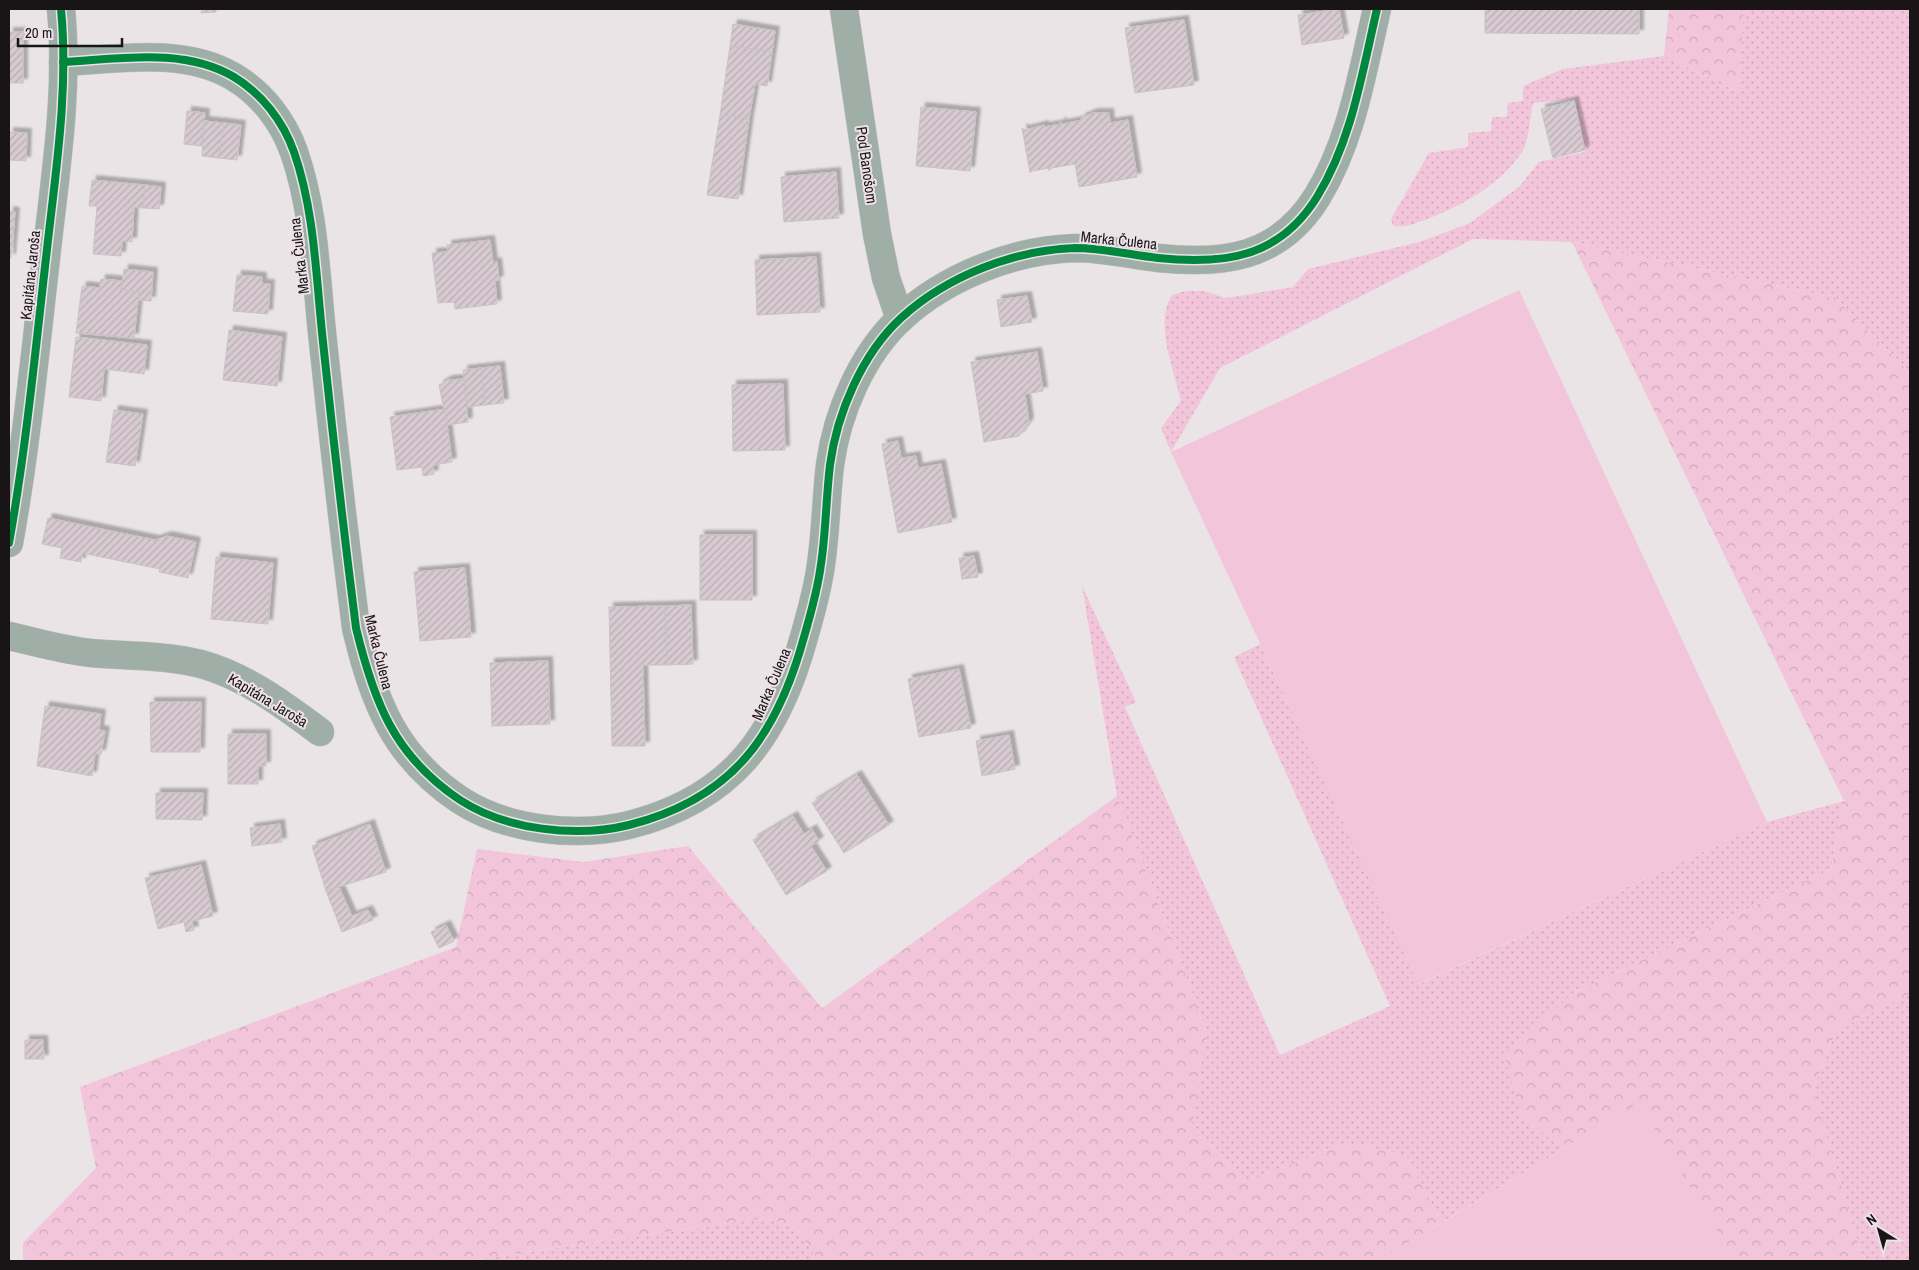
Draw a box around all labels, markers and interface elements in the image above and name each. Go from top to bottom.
scale bar [18,15,121,47]
text: 20 m [25,22,52,43]
street label: Pod Banošom [851,125,883,205]
street label: Marka Čulena [284,217,314,295]
street label: Marka Čulena [1080,226,1158,254]
street label: Kapitána Jaroša [15,229,45,321]
street label: Marka Čulena [360,612,398,692]
street label: Marka Čulena [746,645,796,723]
street label: Kapitána Jaroša [224,668,312,732]
north arrow [1854,1205,1904,1255]
text: N [1862,1210,1880,1229]

